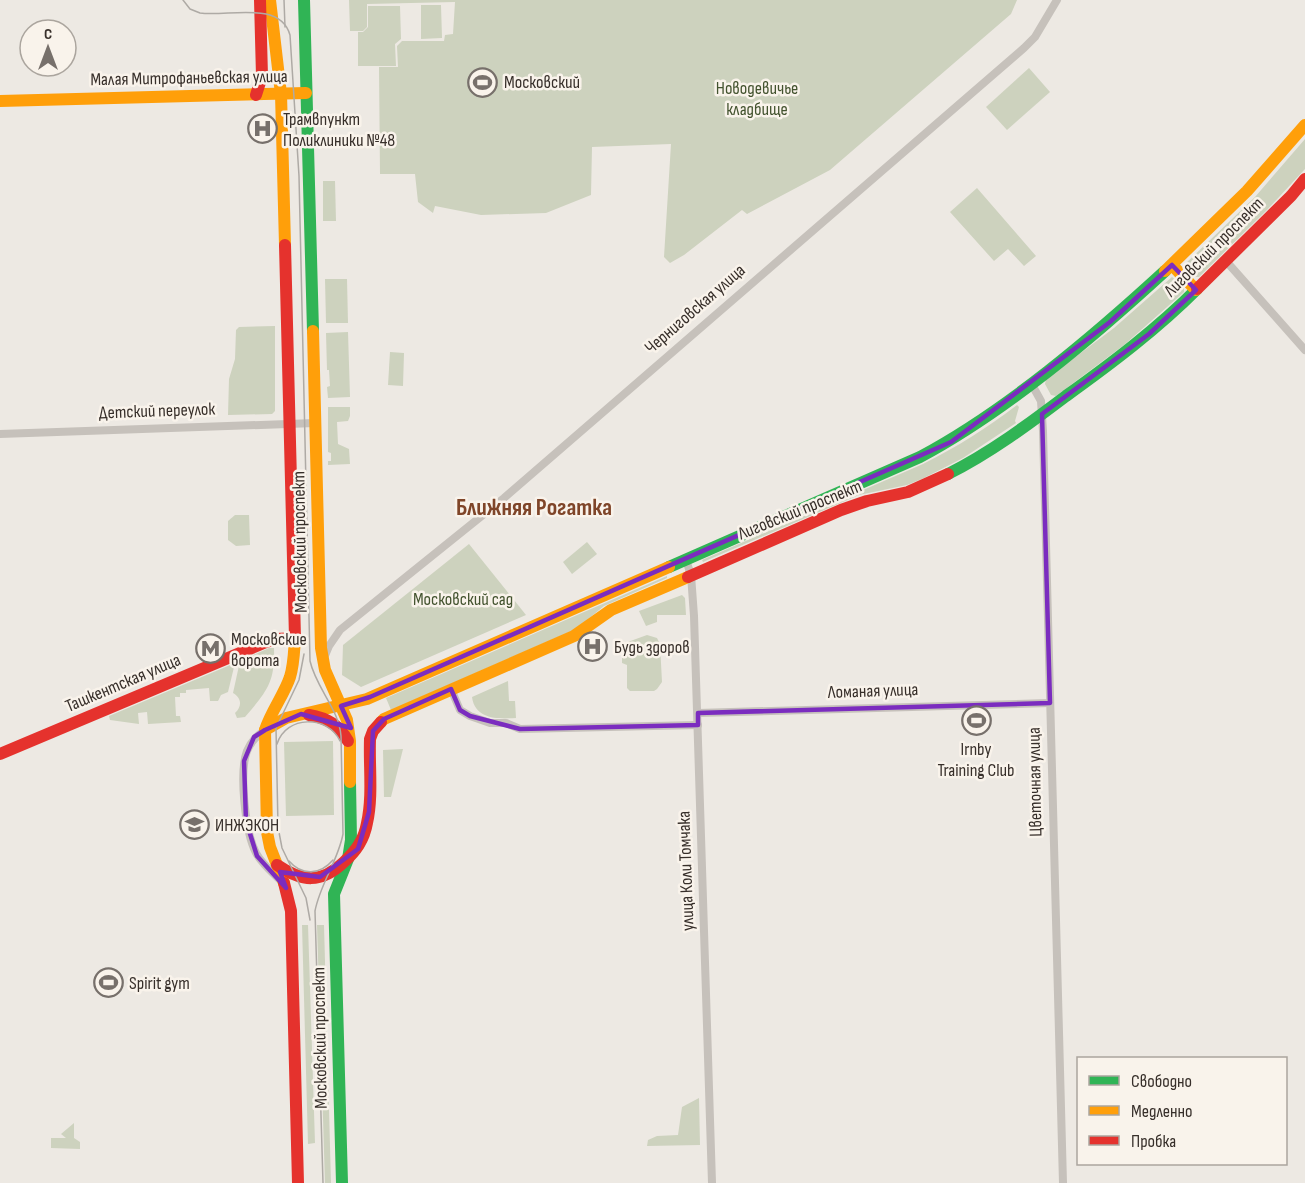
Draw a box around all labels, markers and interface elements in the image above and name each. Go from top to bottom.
north arrow [18,18,78,78]
text: С [44,25,52,44]
street label: Малая Митрофаньевская улица [90,66,288,90]
sports icon: Московский [467,66,499,98]
place label: Московский [504,72,580,93]
park label: Новодевичье кладбище [716,78,798,120]
place label: Трамвпункт Поликлиники №48 [283,109,395,151]
hospital icon: Трамвпункт Поликлиники №48 [246,113,278,145]
street label: Лиговский проспект [1159,193,1268,302]
street label: Черниговская улица [641,260,749,358]
street label: Детский переулок [98,398,216,424]
street label: Московский проспект [288,471,312,613]
street label: Лиговский проспект [734,476,865,545]
district label: Ближняя Рогатка [456,493,612,522]
park label: Московский сад [413,589,513,610]
place label: Московские ворота [231,629,307,671]
hospital icon: Будь здоров [577,631,609,663]
metro station icon: Московские ворота [194,633,226,665]
place label: Будь здоров [614,637,690,658]
street label: Ташкентская улица [62,649,184,717]
street label: Ломаная улица [826,679,919,703]
sports icon: Irnby Training Club [960,704,992,736]
street label: Цветочная улица [1024,727,1046,837]
place label: Irnby Training Club [937,739,1015,781]
school or university icon: ИНЖЭКОН [178,809,210,841]
street label: улица Коли Томчака [673,811,699,931]
place label: ИНЖЭКОН [215,815,279,836]
sports icon: Spirit gym [92,967,124,999]
street label: Московский проспект [308,967,332,1109]
place label: Spirit gym [129,973,190,994]
legend [1077,1057,1287,1165]
text: Свободно [1131,1071,1192,1092]
text: Медленно [1131,1101,1193,1122]
text: Пробка [1131,1131,1176,1152]

